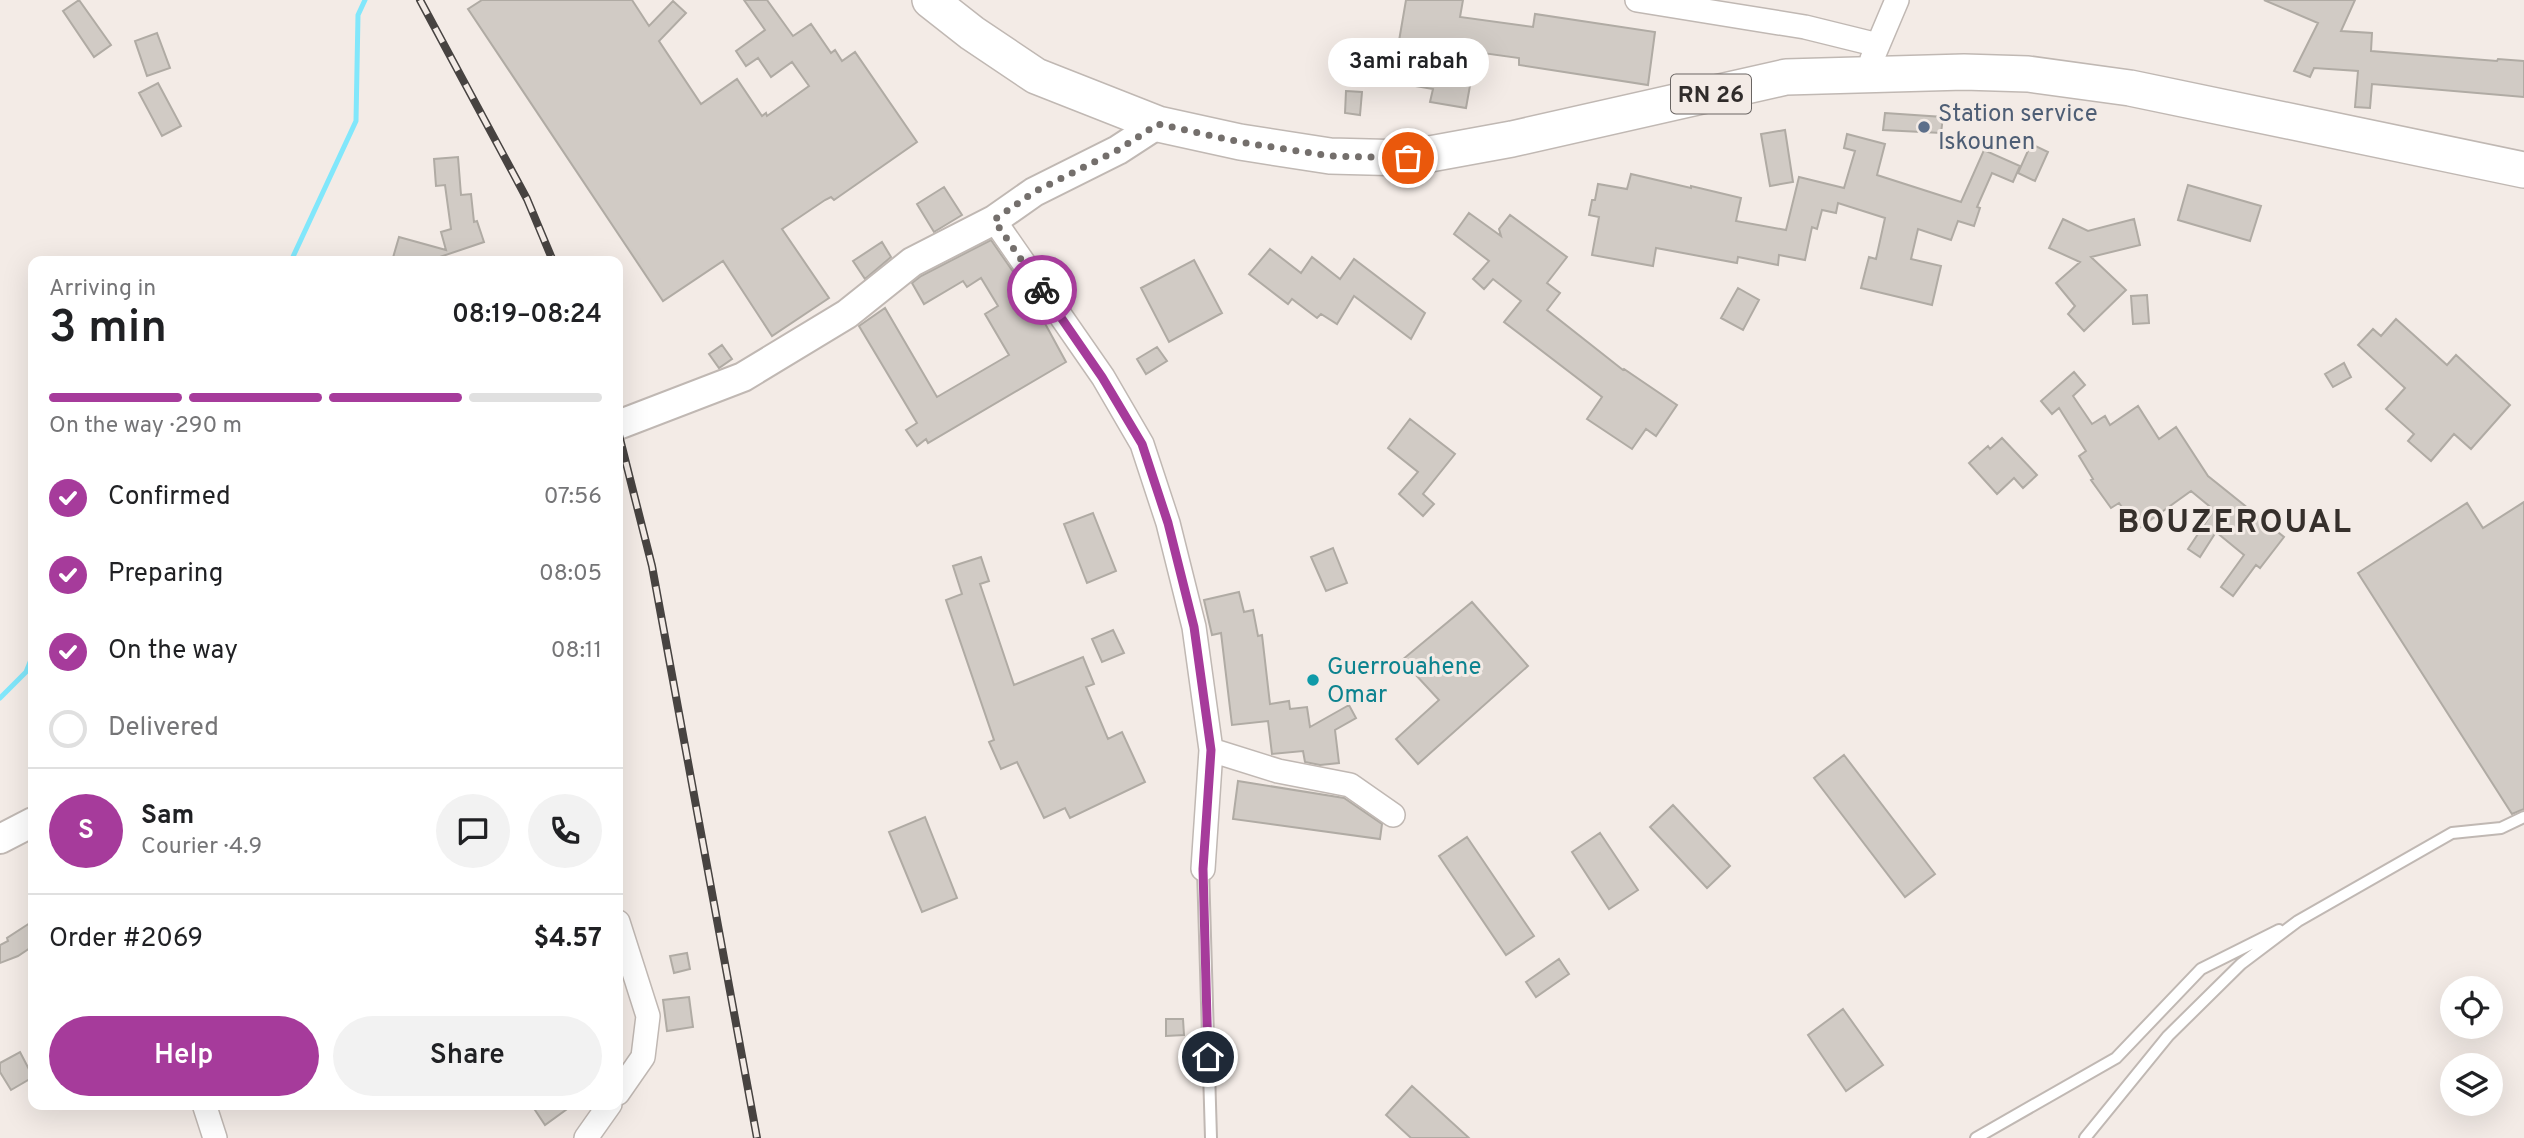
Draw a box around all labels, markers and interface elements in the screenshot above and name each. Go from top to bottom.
callout: 3ami rabah [1328,39,1488,88]
text: 3ami rabah [1349,48,1468,77]
road number: RN 26 [1671,74,1751,114]
place label: Station service Iskounen [1938,100,2098,158]
marker: Station service Iskounen [1916,119,1932,135]
pin [1378,128,1438,188]
icon: bag [1389,139,1427,177]
courier [1007,255,1077,325]
icon: bike [1023,271,1061,309]
text: Arriving in [49,275,156,304]
text: 08:19–08:24 [452,299,602,332]
text: 3 min [49,300,167,359]
text: On the way · 290 m [49,412,242,441]
icon: check [49,479,87,517]
text: Confirmed [108,481,231,514]
text: 07:56 [544,483,602,512]
district label: BOUZEROUAL [2117,504,2353,544]
icon: check [49,556,87,594]
text: Preparing [108,558,223,591]
text: 08:05 [539,560,602,589]
icon: check [49,633,87,671]
text: On the way [108,635,238,668]
text: 08:11 [551,637,602,666]
place label: Guerrouahene Omar [1327,653,1482,711]
marker: Guerrouahene Omar [1305,672,1321,688]
text: Delivered [108,712,219,745]
button: chat [436,794,510,868]
button: phone [528,794,602,868]
text: Sam [141,800,194,833]
text: S [78,815,94,848]
text: Courier · 4.9 [141,833,262,862]
text: Order #2069 [49,923,203,956]
text: $4.57 [533,923,602,956]
map controls [2440,976,2503,1116]
button: locate [2440,976,2503,1039]
button: Help [49,1016,319,1096]
button: Share [333,1016,602,1096]
pin [1178,1027,1238,1087]
icon: home [1189,1038,1227,1076]
button: layers [2440,1053,2503,1116]

